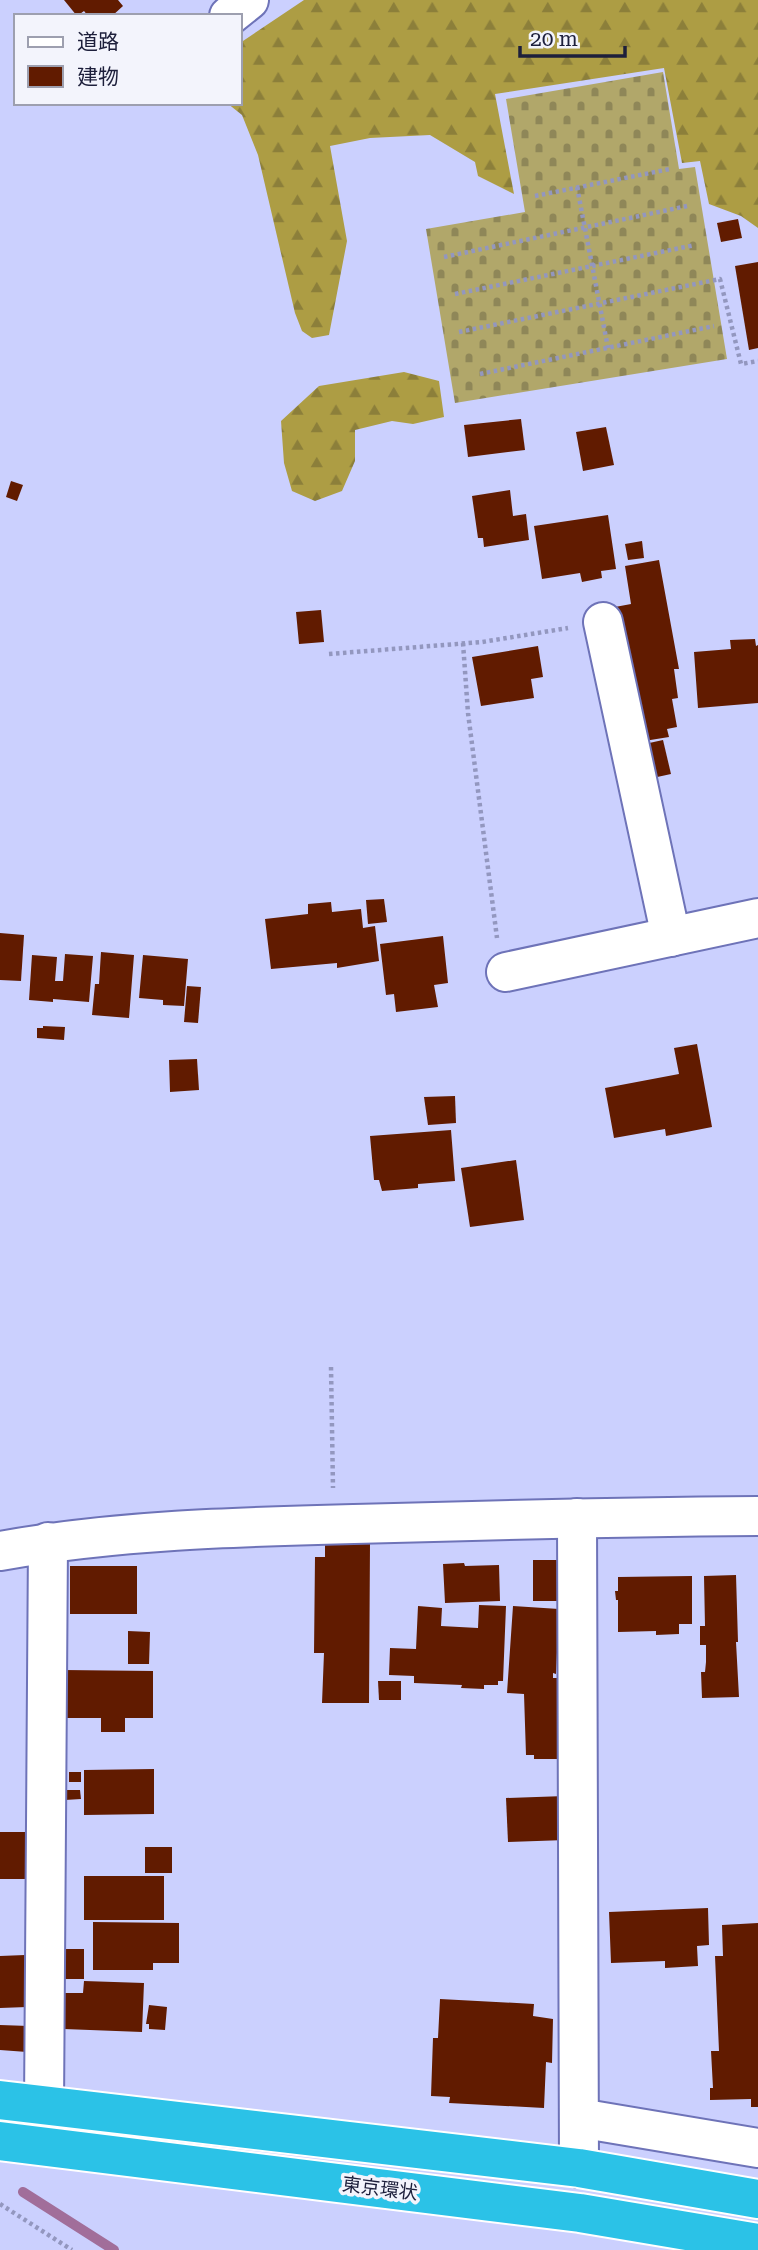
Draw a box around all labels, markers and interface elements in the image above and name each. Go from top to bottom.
legend [14,14,242,105]
scale bar [520,14,625,58]
text: 20 m [530,27,578,51]
text: 道路 [77,30,119,54]
text: 建物 [77,65,119,89]
street label: 東京環状 [341,2172,419,2205]

